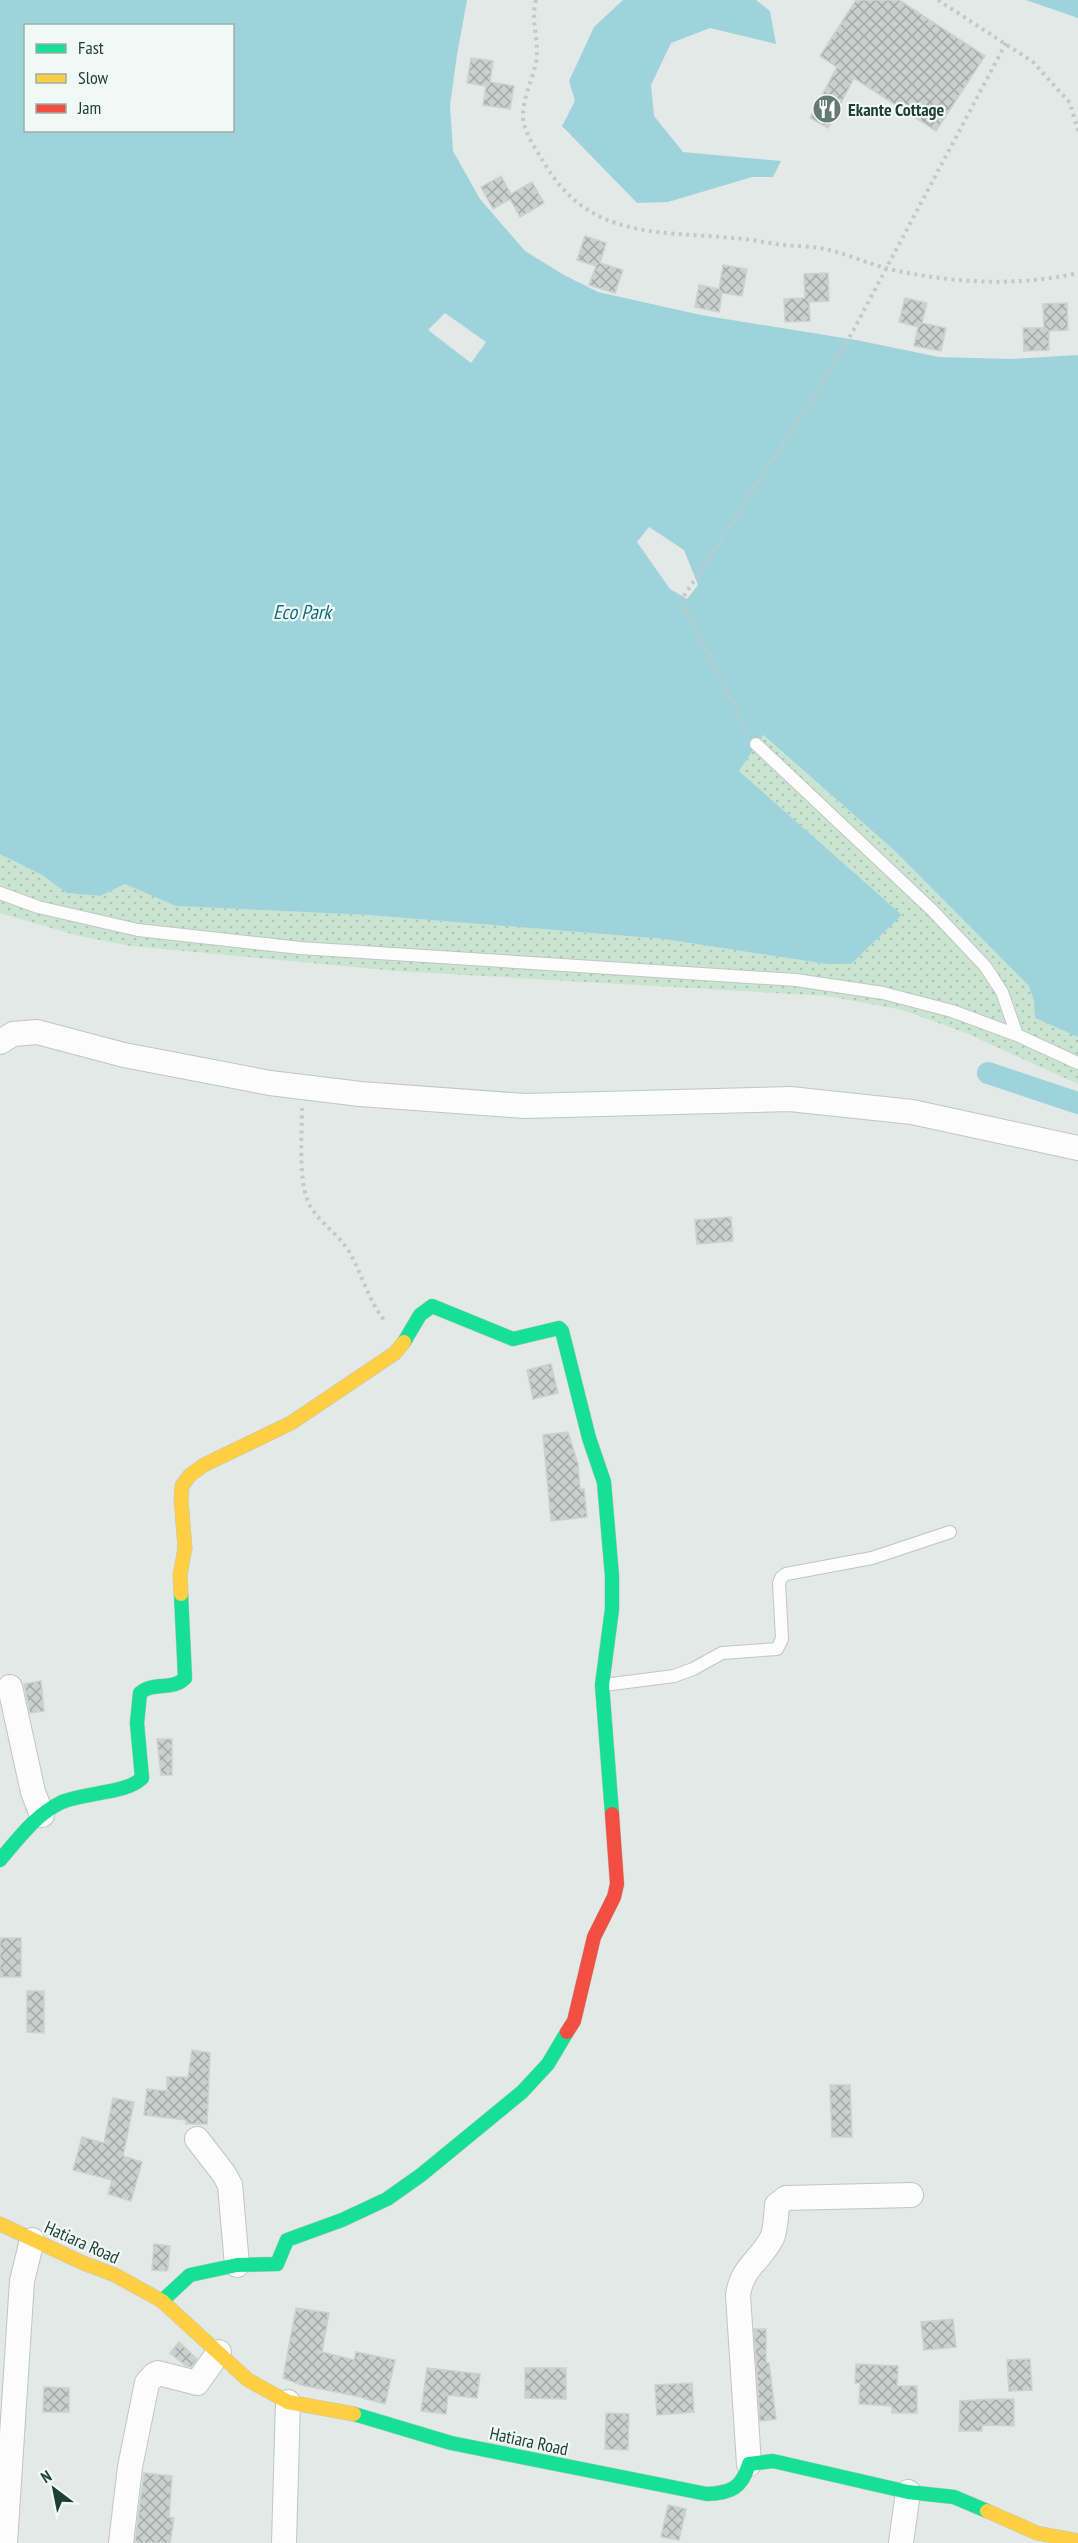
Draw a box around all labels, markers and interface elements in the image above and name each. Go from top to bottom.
legend [24,24,234,132]
text: Fast [78,36,104,59]
text: Slow [78,66,109,89]
restaurant icon: Ekante Cottage [811,93,843,125]
text: Jam [77,96,101,119]
place label: Ekante Cottage [848,98,945,121]
water label: Eco Park [273,599,333,625]
street label: Hatiara Road [41,2215,123,2269]
street label: Hatiara Road [488,2421,570,2461]
north arrow [24,2459,84,2519]
text: N [37,2466,55,2487]

